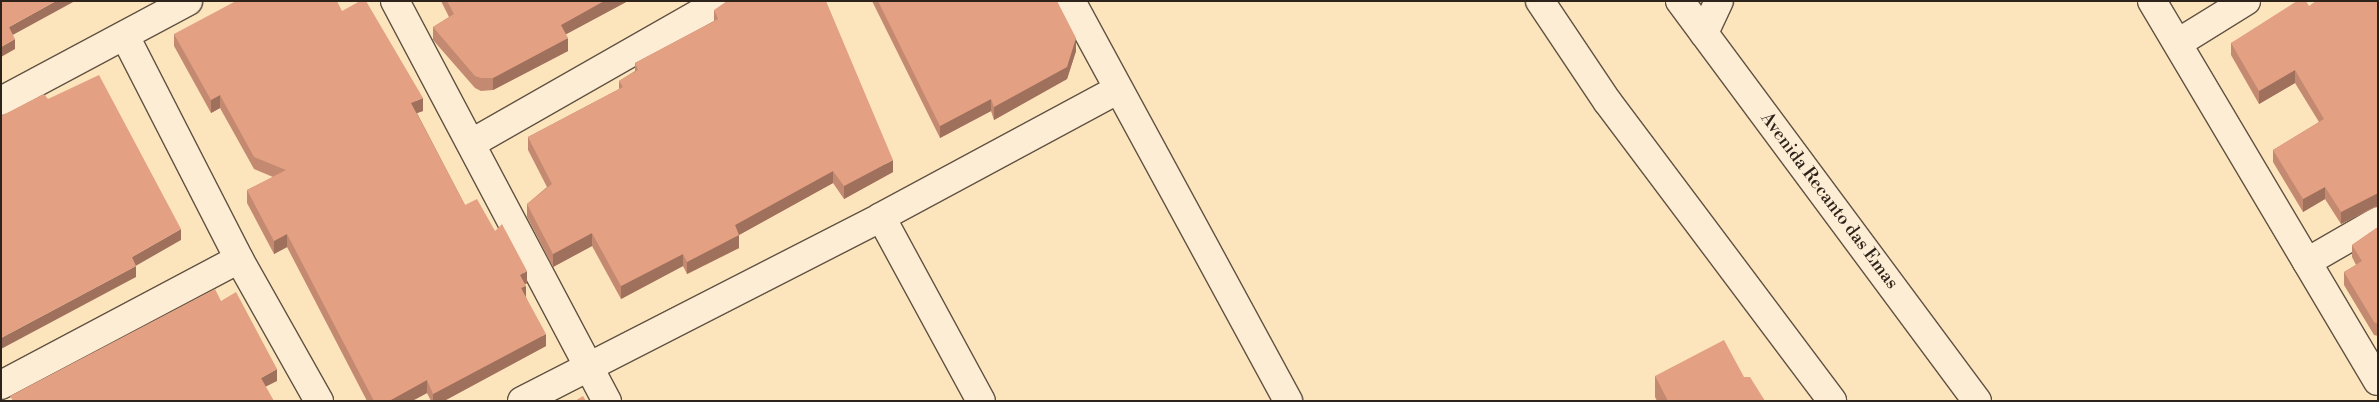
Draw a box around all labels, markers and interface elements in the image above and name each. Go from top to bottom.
street label: Avenida Recanto das Emas [1756,108,1902,294]

